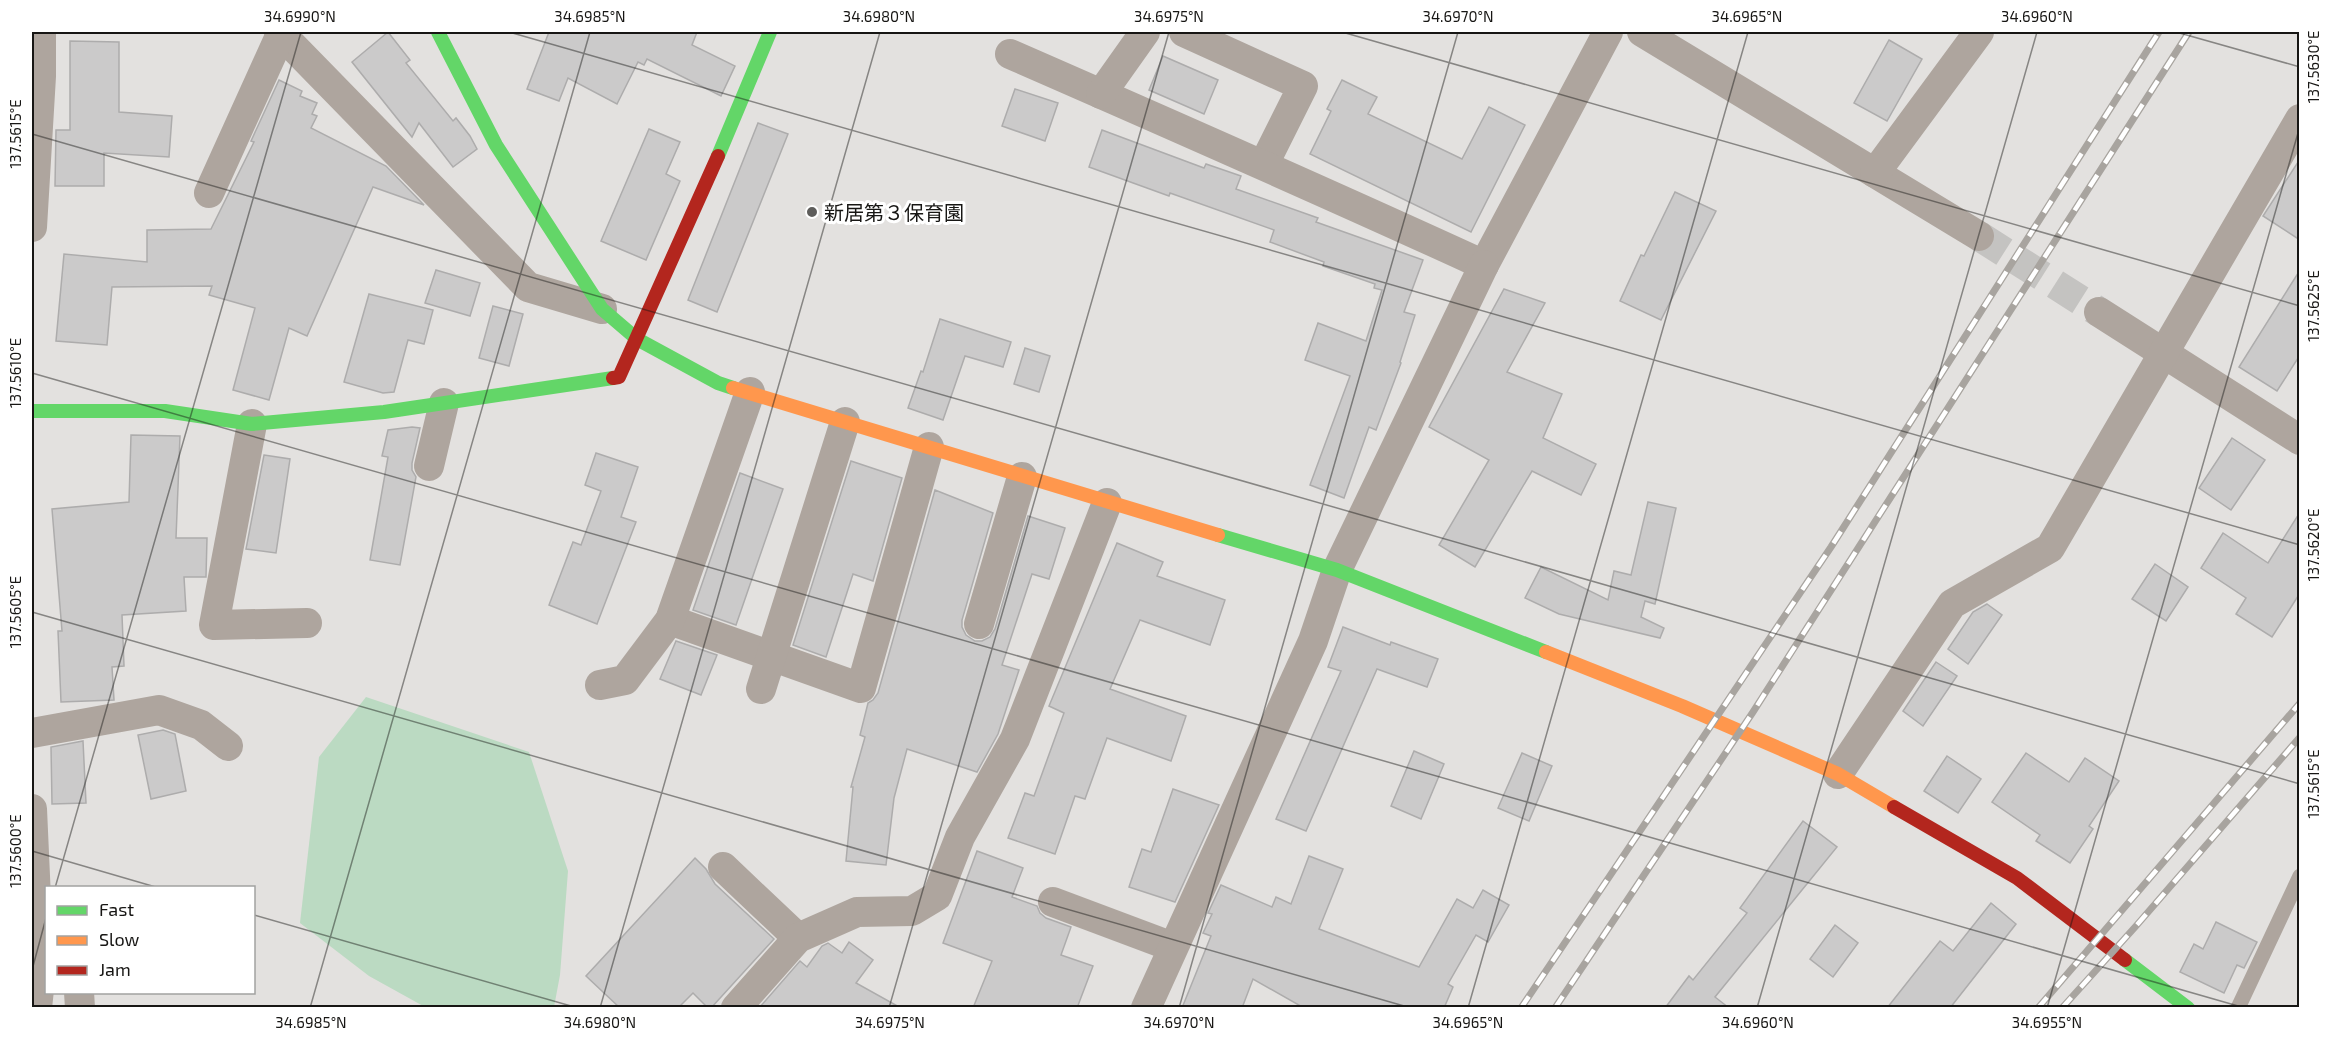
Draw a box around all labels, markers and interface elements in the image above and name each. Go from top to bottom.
text: 34.6990°N [264,7,336,25]
text: 34.6985°N [554,7,626,25]
text: 34.6980°N [843,7,915,25]
text: 34.6975°N [1134,7,1204,25]
text: 34.6970°N [1423,7,1493,25]
text: 34.6965°N [1712,7,1782,25]
text: 34.6960°N [2001,7,2073,25]
text: 137.5630°E [2304,31,2322,103]
text: 137.5615°E [6,99,24,169]
place label: 新居第３保育園 [824,200,964,224]
marker: 新居第３保育園 [805,205,819,219]
text: 137.5625°E [2304,270,2322,342]
text: 137.5610°E [6,338,24,408]
text: 137.5620°E [2304,509,2322,581]
text: 137.5605°E [6,576,24,648]
text: 137.5615°E [2304,749,2322,819]
text: 137.5600°E [6,814,24,888]
legend [45,886,255,994]
text: Fast [99,898,134,920]
text: Slow [99,928,140,950]
text: Jam [99,958,131,980]
text: 34.6985°N [275,1013,347,1031]
text: 34.6980°N [564,1013,636,1031]
text: 34.6975°N [855,1013,925,1031]
text: 34.6970°N [1144,1013,1214,1031]
text: 34.6965°N [1433,1013,1503,1031]
text: 34.6960°N [1722,1013,1794,1031]
text: 34.6955°N [2012,1013,2082,1031]

